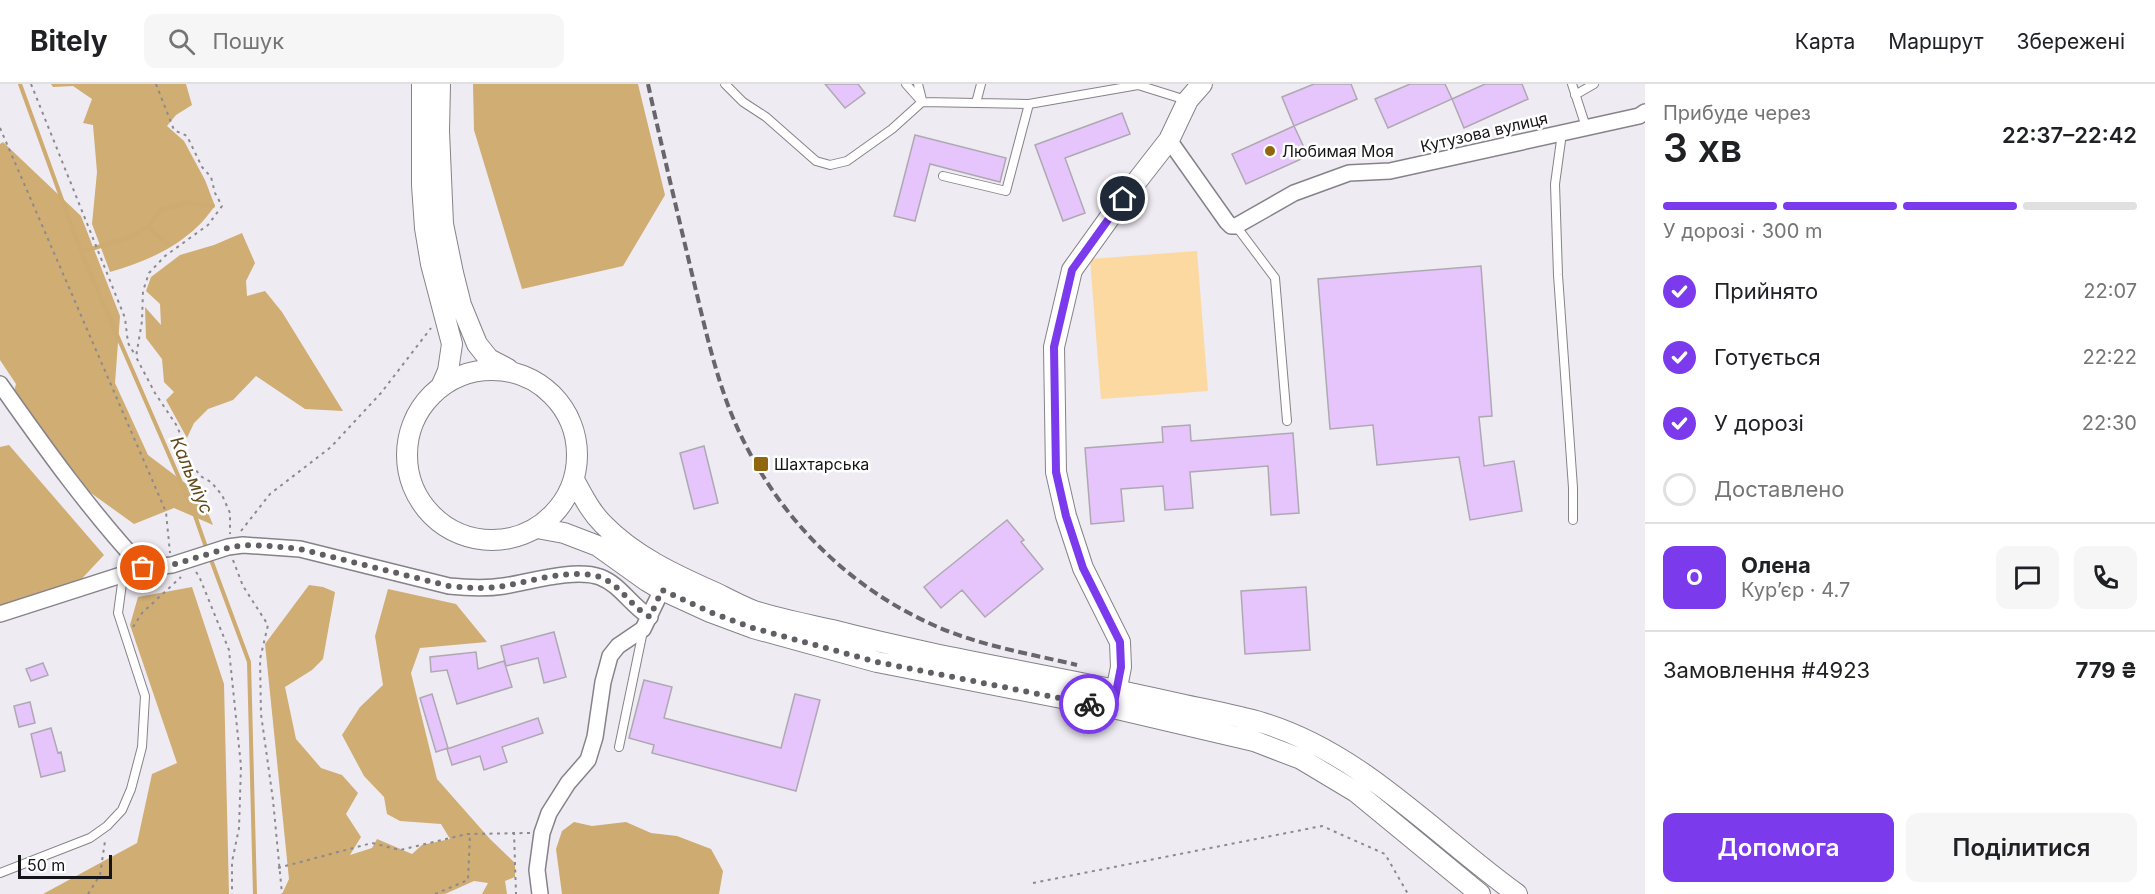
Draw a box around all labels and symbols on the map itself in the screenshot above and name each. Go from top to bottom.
street label: Кутузова вулиця [1418,108,1550,156]
place label: Любимая Моя [1282,141,1394,161]
marker: Любимая Моя [1263,144,1277,158]
pin [1097,173,1148,224]
water label: Кальміус [166,433,218,517]
place label: Шахтарська [774,454,869,474]
marker: Шахтарська [752,455,770,473]
pin [117,542,168,593]
courier [1059,674,1119,734]
scale bar [18,852,112,880]

